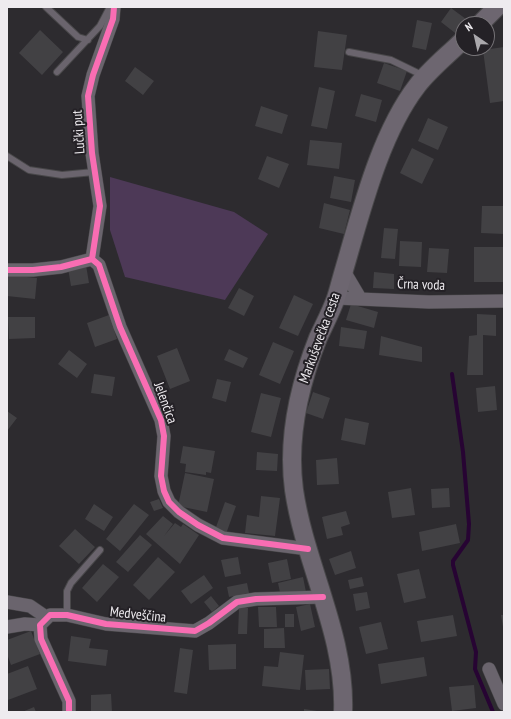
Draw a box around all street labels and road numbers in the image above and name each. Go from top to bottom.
street label: Lučki put [69,109,89,155]
street label: Črna voda [397,276,445,294]
street label: Markuševečka cesta [296,291,344,385]
street label: Jelenčica [150,380,180,426]
street label: Medveščina [109,604,167,626]

